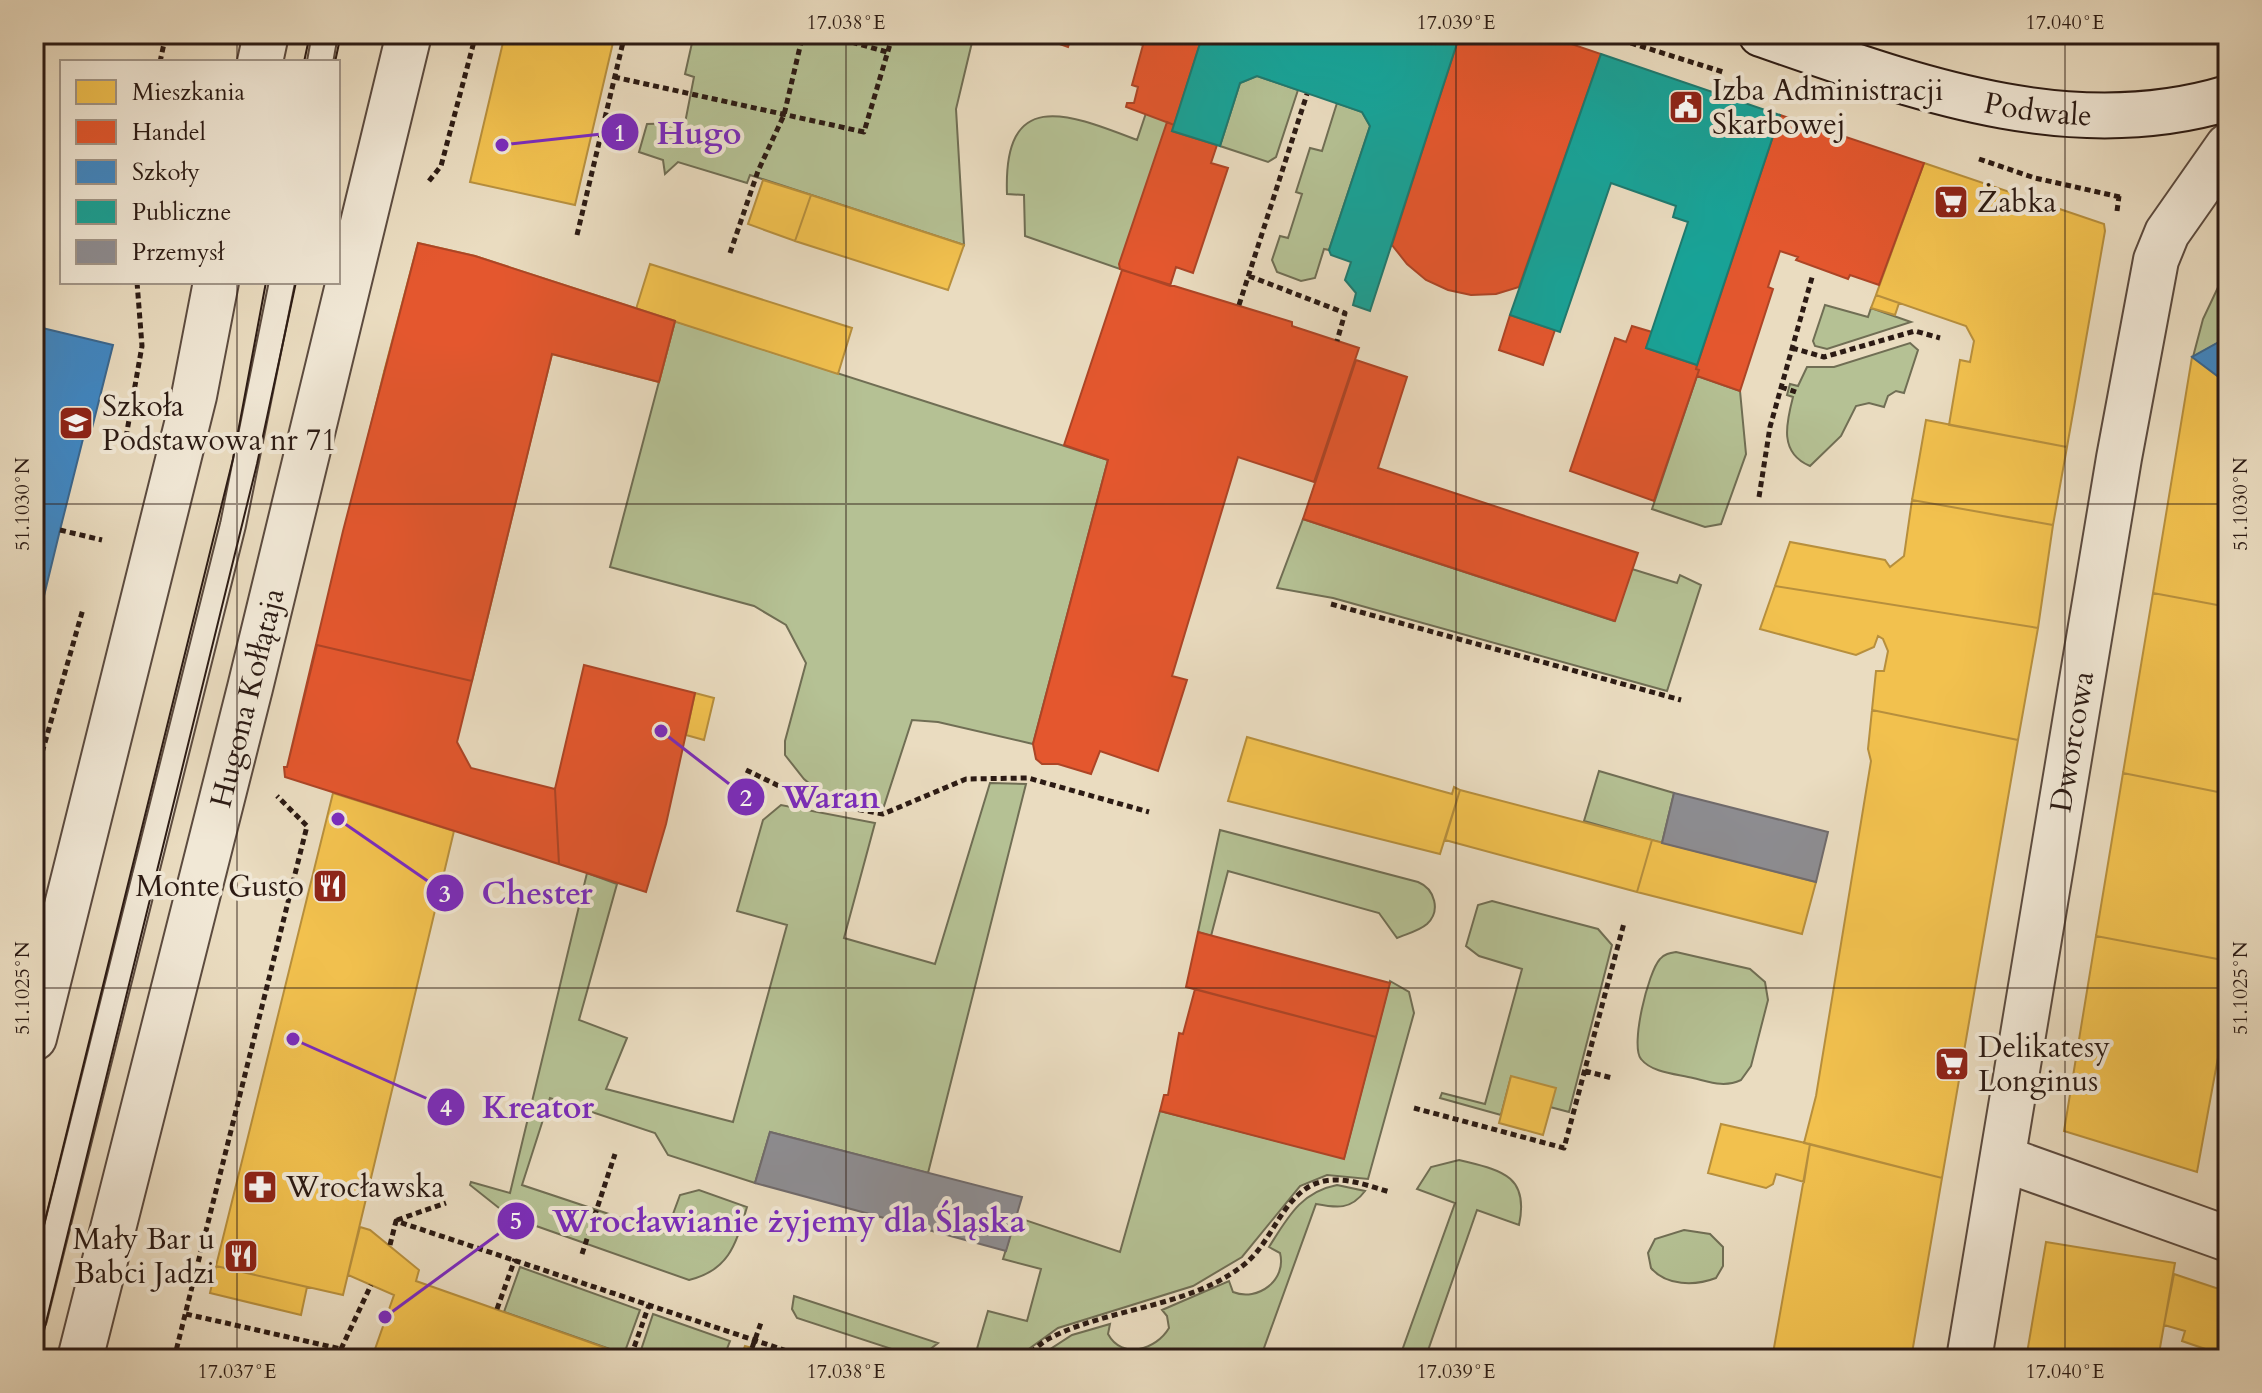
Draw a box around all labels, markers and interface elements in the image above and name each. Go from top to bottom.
text: 17.038°E [807,9,885,36]
text: 17.039°E [1417,9,1495,36]
text: 17.040°E [2026,9,2104,36]
legend [60,60,340,284]
place label: Izba Administracji Skarbowej [1712,70,1943,145]
text: Mieszkania [132,76,246,109]
street label: Podwale [1981,83,2093,136]
public building icon: Izba Administracji Skarbowej [1667,88,1705,126]
callout: Hugo [600,104,757,160]
text: Hugo [657,112,741,156]
text: Handel [132,116,206,149]
text: 1 [614,117,626,150]
text: Szkoły [132,156,200,189]
place label: Żabka [1977,182,2057,223]
supermarket icon: Żabka [1932,183,1970,221]
text: Publiczne [132,196,231,229]
text: Przemysł [132,236,226,269]
place label: Szkoła Podstawowa nr 71 [102,386,337,461]
school or university icon: Szkoła Podstawowa nr 71 [57,404,95,442]
text: 51.1030°N [9,457,36,551]
text: 51.1030°N [2227,457,2254,551]
street label: Hugona Kołłątaja [201,584,295,812]
street label: Dworcowa [2040,668,2104,815]
callout: Waran [726,769,896,825]
text: Waran [781,776,880,820]
text: 2 [740,782,752,815]
callout: Chester [425,865,608,921]
place label: Monte Gusto [135,866,304,907]
restaurant icon: Monte Gusto [311,867,349,905]
text: Chester [481,872,593,916]
text: 3 [439,878,451,911]
text: 51.1025°N [9,941,36,1035]
text: 51.1025°N [2227,941,2254,1035]
place label: Delikatesy Longinus [1978,1027,2110,1102]
supermarket icon: Delikatesy Longinus [1933,1045,1971,1083]
callout: Kreator [426,1079,610,1135]
text: Kreator [482,1086,594,1130]
text: 4 [440,1092,452,1125]
place label: Wrocławska [285,1167,444,1208]
pharmacy icon: Wrocławska [241,1168,279,1206]
callout: Wrocławianie żyjemy dla Śląska [496,1193,1042,1249]
text: Wrocławianie żyjemy dla Śląska [551,1200,1026,1244]
text: 5 [510,1205,522,1238]
place label: Mały Bar u Babci Jadzi [73,1219,215,1294]
restaurant icon: Mały Bar u Babci Jadzi [222,1237,260,1275]
text: 17.037°E [198,1358,276,1385]
text: 17.038°E [807,1358,885,1385]
text: 17.039°E [1417,1358,1495,1385]
text: 17.040°E [2026,1358,2104,1385]

